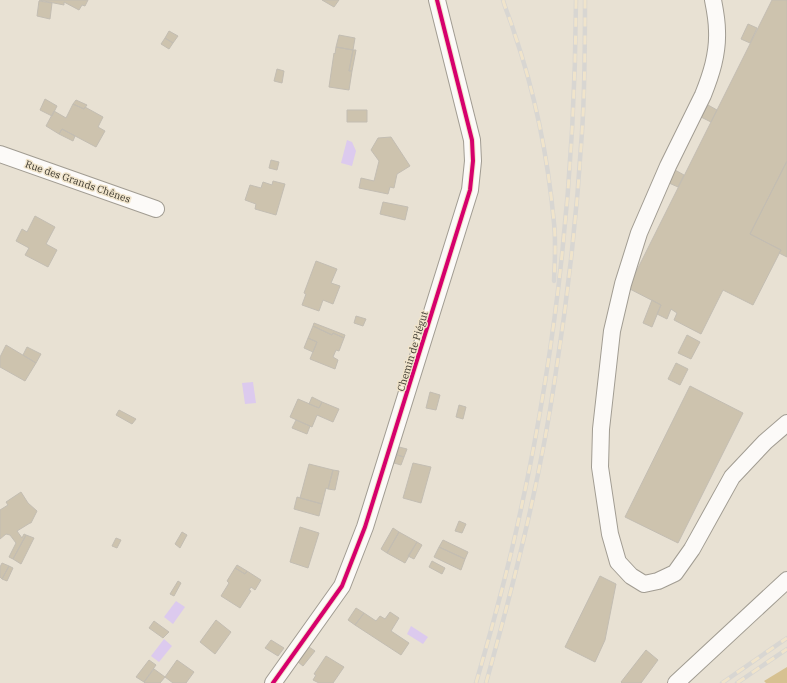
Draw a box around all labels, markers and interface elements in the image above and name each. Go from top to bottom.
street label: Rue des Grands Chênes [23,157,132,206]
street label: Chemin de Piégut [394,309,431,393]

